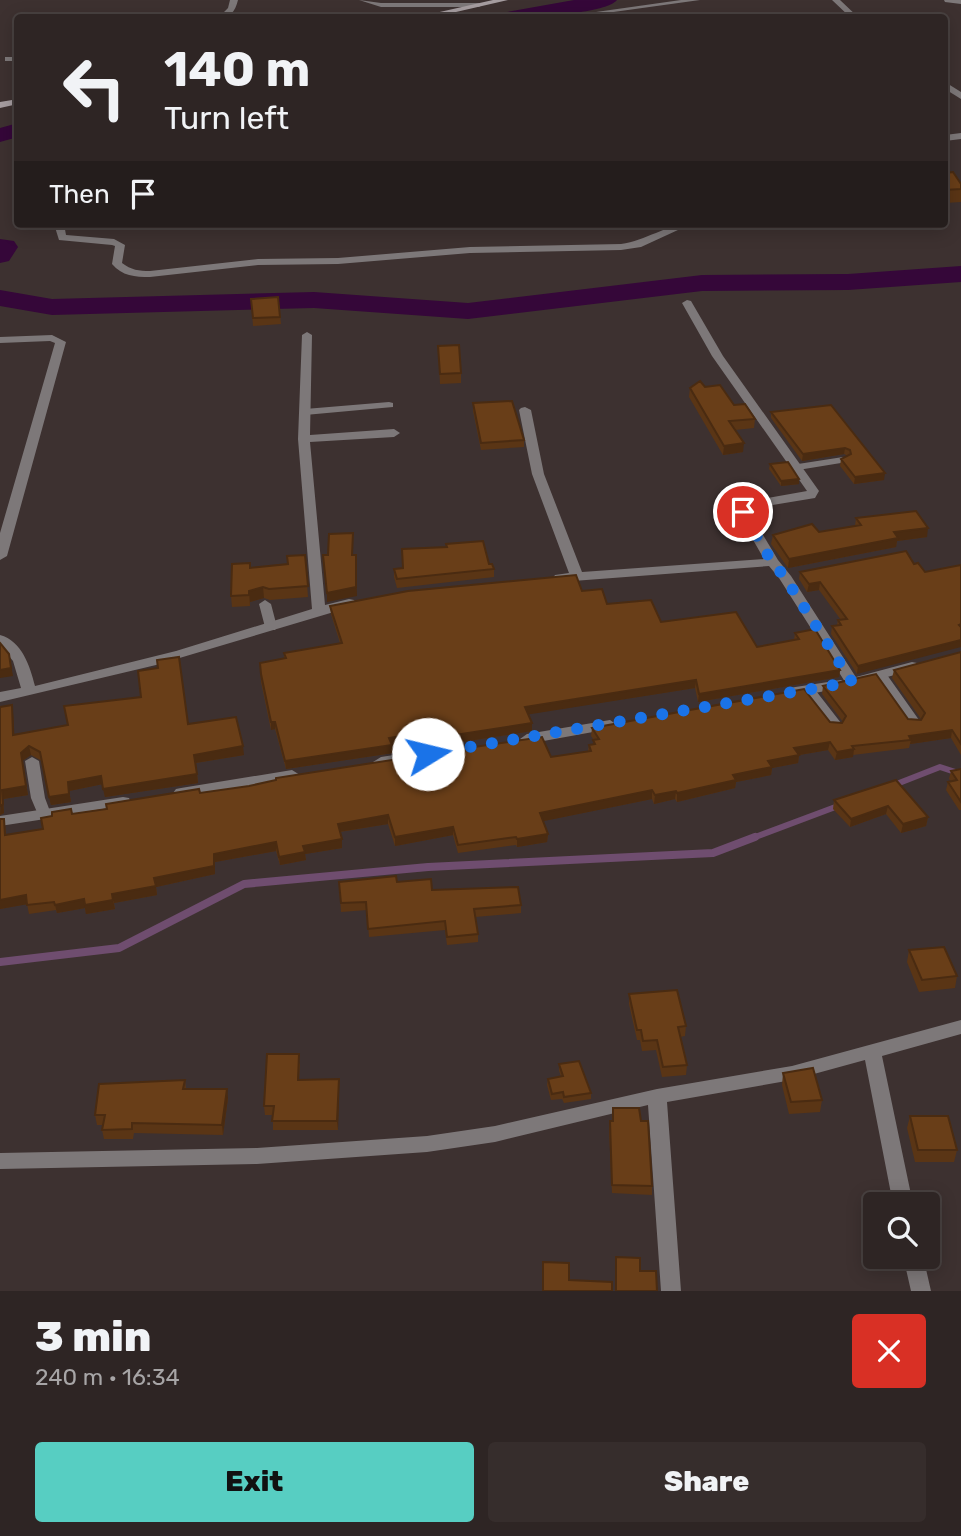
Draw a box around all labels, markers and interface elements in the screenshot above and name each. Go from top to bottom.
text: 140 m [164,40,310,98]
icon: left [49,42,140,133]
text: Turn left [164,99,289,137]
icon: arrive [124,175,162,213]
text: Then [49,179,110,210]
pin [713,482,773,542]
icon: arrive [724,493,762,531]
position arrow [391,717,465,791]
map controls [863,1192,940,1269]
button: search [863,1192,940,1269]
text: 3 min [35,1312,151,1362]
button: close [852,1314,926,1388]
text: 240 m · 16:34 [35,1363,180,1391]
button: Exit [35,1442,474,1522]
button: Share [488,1442,926,1522]

